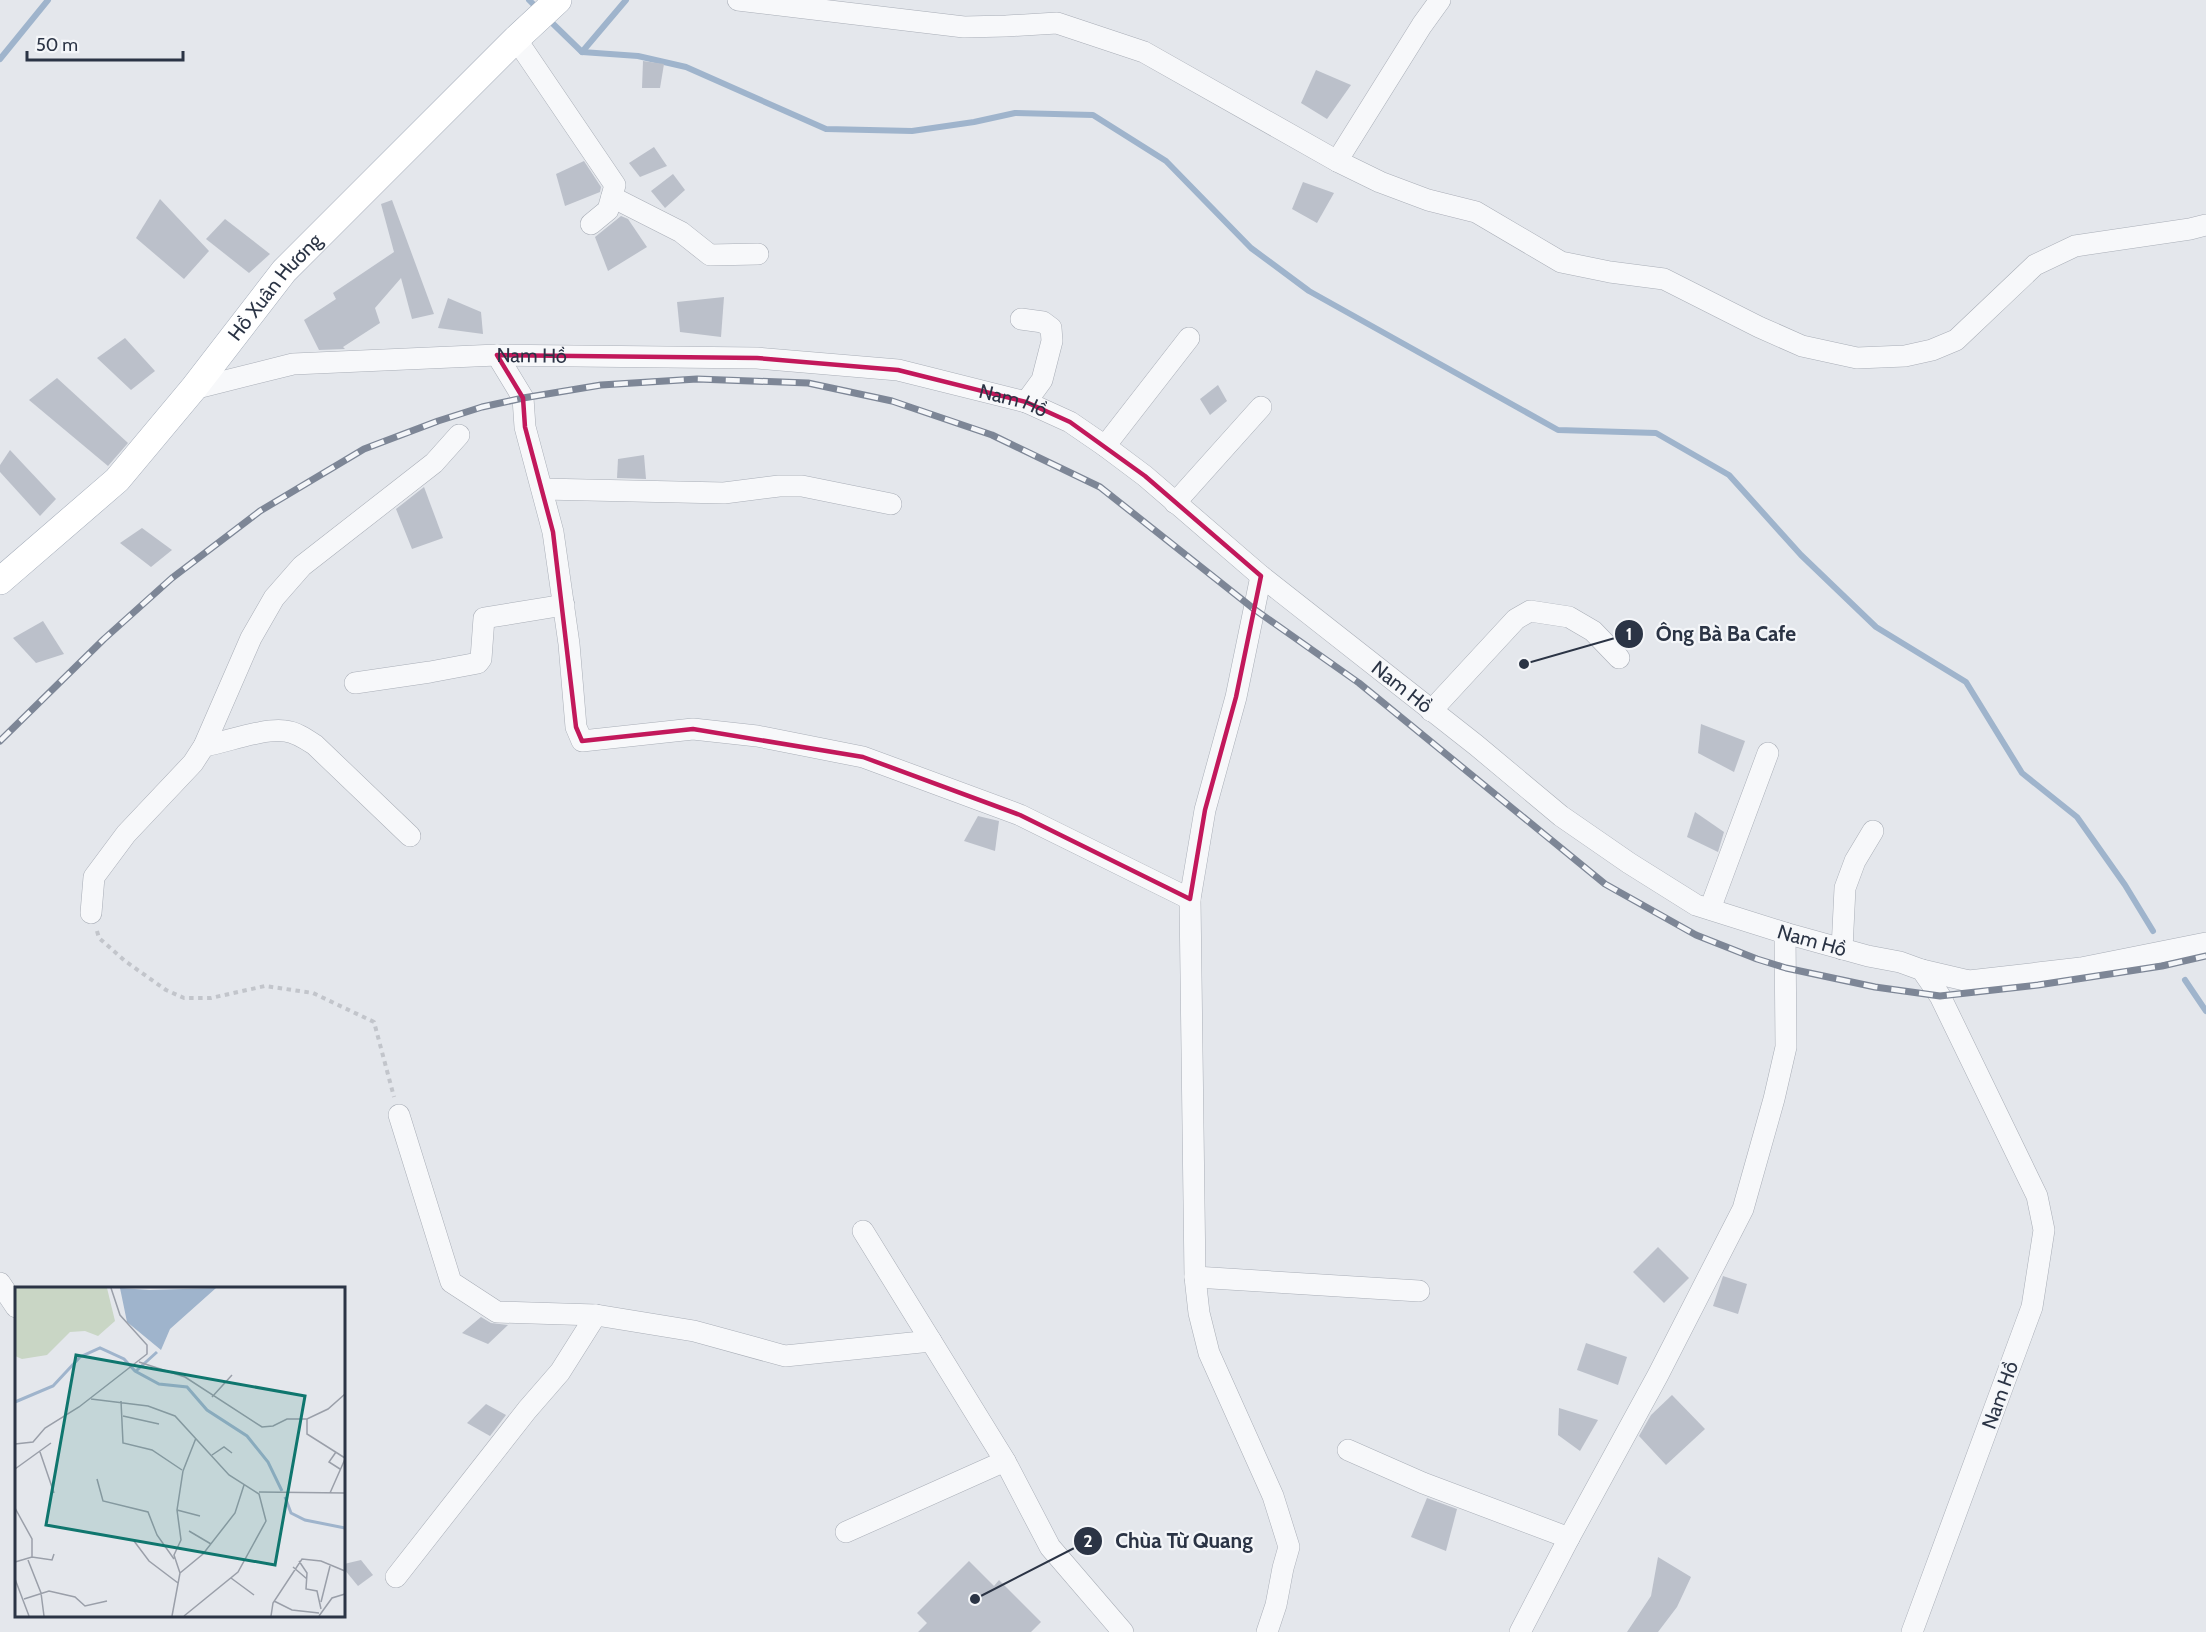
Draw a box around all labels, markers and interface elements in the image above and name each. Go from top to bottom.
scale bar [27,24,183,62]
text: 50 m [36,34,78,56]
street label: Hồ Xuân Hương [223,228,327,345]
street label: Nam Hồ [496,343,567,368]
street label: Nam Hồ [977,379,1051,422]
callout: Ông Bà Ba Cafe [1614,614,1809,653]
text: Ông Bà Ba Cafe [1656,621,1796,646]
text: 1 [1626,623,1632,645]
street label: Nam Hồ [1367,656,1437,718]
street label: Nam Hồ [1775,919,1849,961]
inset map [15,1287,345,1617]
street label: Nam Hồ [1977,1358,2023,1432]
callout: Chùa Từ Quang [1073,1521,1264,1560]
text: Chùa Từ Quang [1115,1528,1253,1553]
text: 2 [1083,1530,1093,1552]

